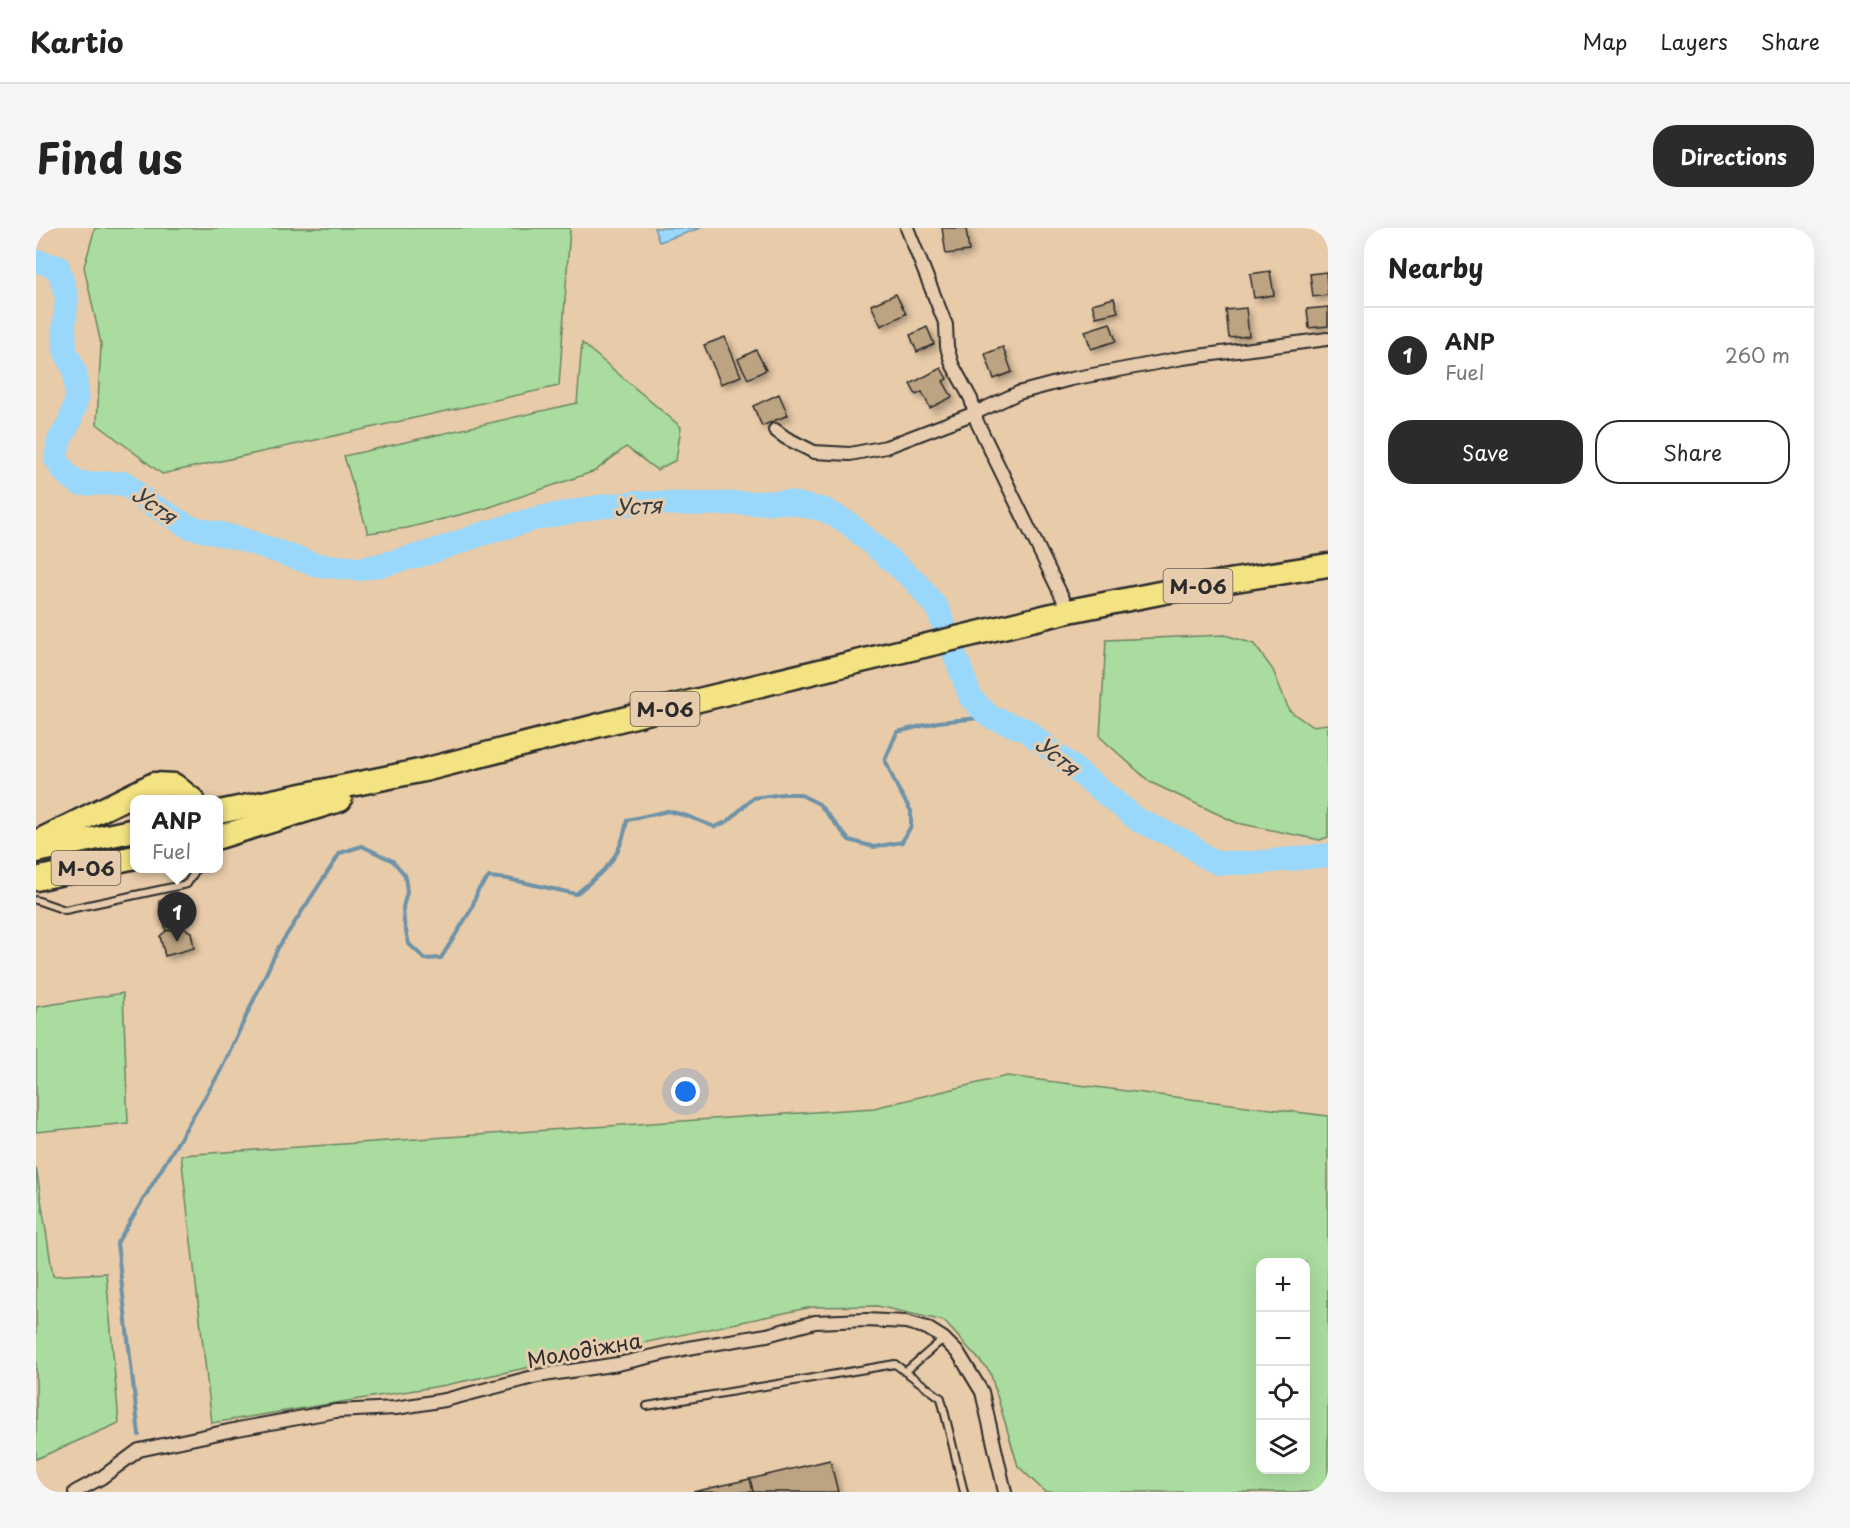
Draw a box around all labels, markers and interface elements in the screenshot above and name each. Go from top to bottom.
text: Kartio [30,20,124,63]
text: Map [1583,25,1627,57]
text: Layers [1660,25,1728,57]
text: Share [1761,25,1820,57]
text: Find us [36,125,183,188]
button: Directions [1653,125,1814,187]
text: Nearby [1388,248,1483,287]
text: ANP [1445,324,1494,357]
text: 1 [1403,340,1412,370]
text: 260 m [1725,340,1790,370]
text: Fuel [1445,357,1484,387]
button: Save [1388,420,1583,484]
button: Share [1595,420,1790,484]
water label: Устя [126,477,186,532]
water label: Устя [613,487,665,523]
road number: М-06 [1164,569,1232,603]
road number: М-06 [630,692,700,726]
water label: Устя [1029,727,1089,784]
popup [130,795,223,873]
text: ANP [152,803,201,836]
text: Fuel [152,836,191,866]
road number: М-06 [52,851,120,885]
pin: 1 [158,892,196,942]
your location [671,1077,700,1106]
map controls [1256,1258,1310,1474]
button: + [1256,1258,1310,1312]
button: − [1256,1312,1310,1366]
street label: Молодіжна [524,1323,645,1375]
button: locate [1256,1366,1310,1420]
button: layers [1256,1420,1310,1474]

